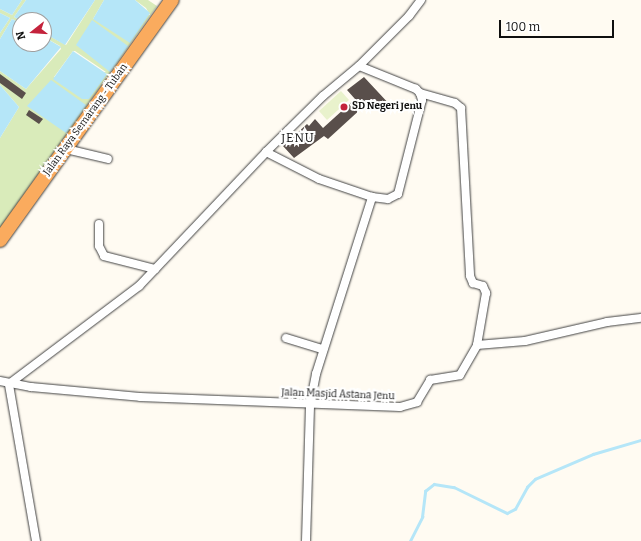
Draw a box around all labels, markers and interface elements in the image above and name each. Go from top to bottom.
north arrow [12,12,52,52]
scale bar [501,12,616,38]
text: 100 m [506,20,540,34]
text: N [14,29,28,41]
street label: Jalan Raya Semarang - Tuban [41,62,131,178]
place label: SD Negeri Jenu [352,101,422,113]
marker: SD Negeri Jenu [339,102,349,112]
district label: JENU [281,132,315,146]
street label: Jalan Masjid Astana Jenu [281,387,395,403]

